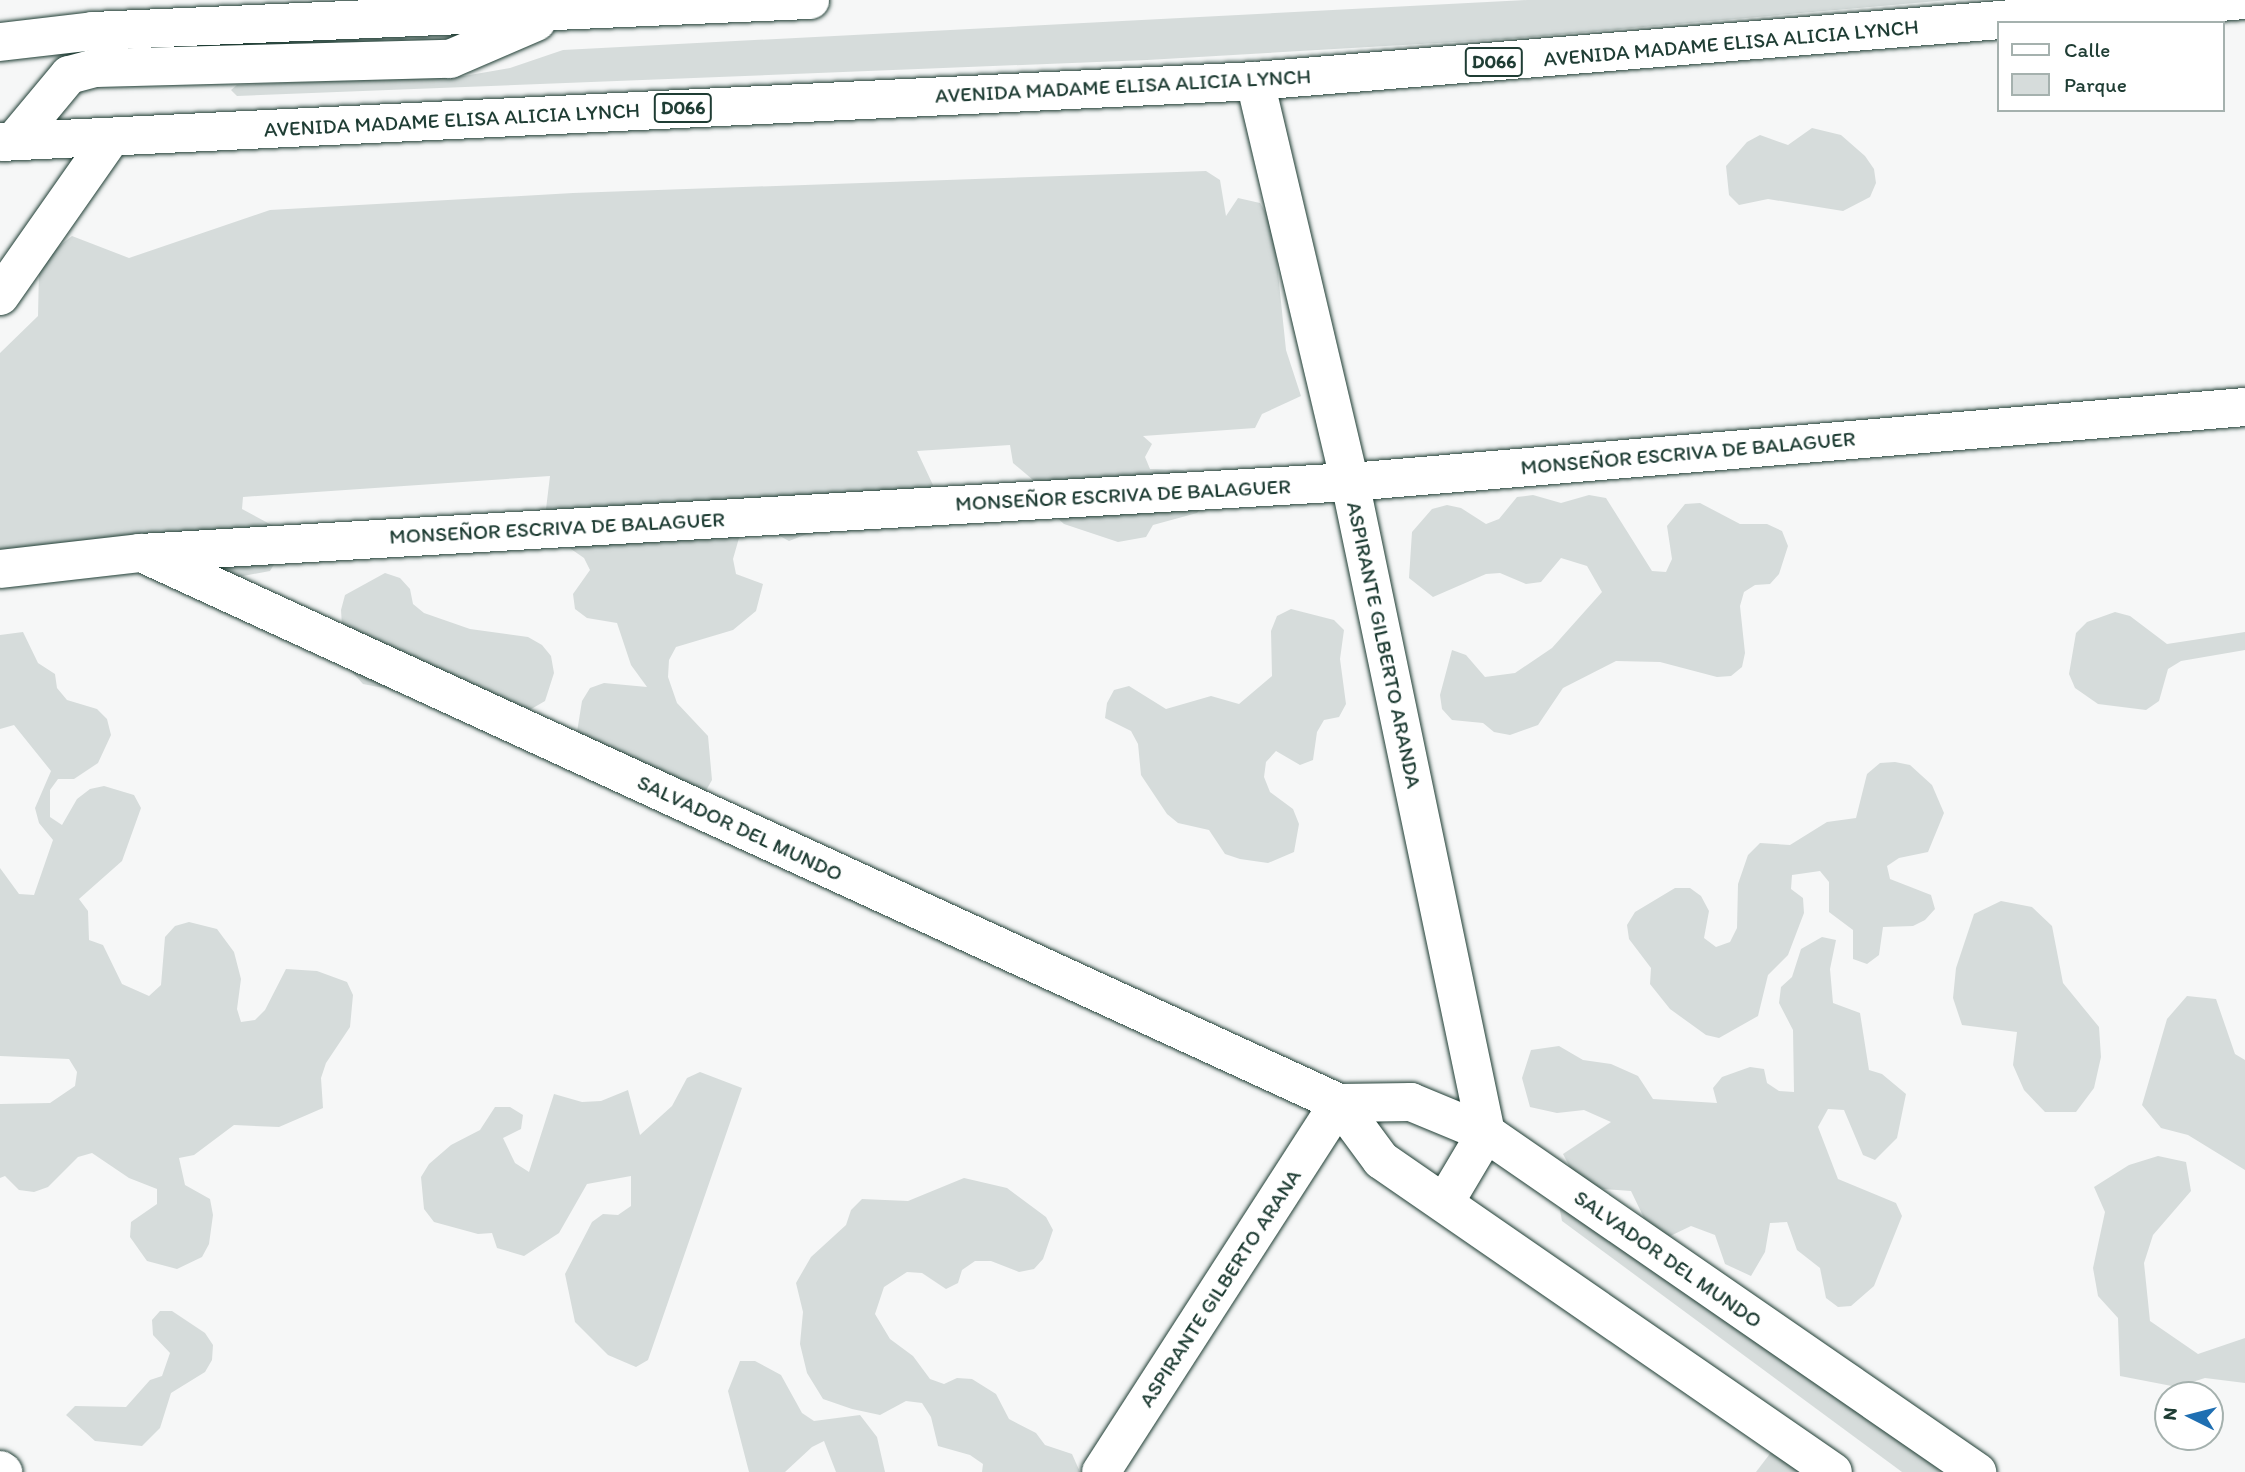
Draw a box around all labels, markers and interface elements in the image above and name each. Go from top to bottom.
street label: AVENIDA MADAME ELISA ALICIA LYNCH [1545,14,1917,72]
legend [1996,21,2224,112]
text: Calle [2064,37,2110,62]
road number: D066 [1464,46,1524,78]
street label: AVENIDA MADAME ELISA ALICIA LYNCH [937,64,1309,108]
text: Parque [2064,72,2127,97]
road number: D066 [653,92,713,124]
street label: AVENIDA MADAME ELISA ALICIA LYNCH [266,98,638,142]
street label: MONSEÑOR ESCRIVA DE BALAGUER [1520,426,1856,480]
street label: MONSEÑOR ESCRIVA DE BALAGUER [955,474,1291,516]
street label: ASPIRANTE GILBERTO ARANDA [1341,498,1427,792]
street label: MONSEÑOR ESCRIVA DE BALAGUER [389,507,725,549]
street label: SALVADOR DEL MUNDO [634,769,846,887]
street label: ASPIRANTE GILBERTO ARANA [1133,1163,1307,1413]
street label: SALVADOR DEL MUNDO [1569,1185,1767,1333]
north arrow [2154,1381,2224,1451]
text: N [2157,1406,2182,1422]

